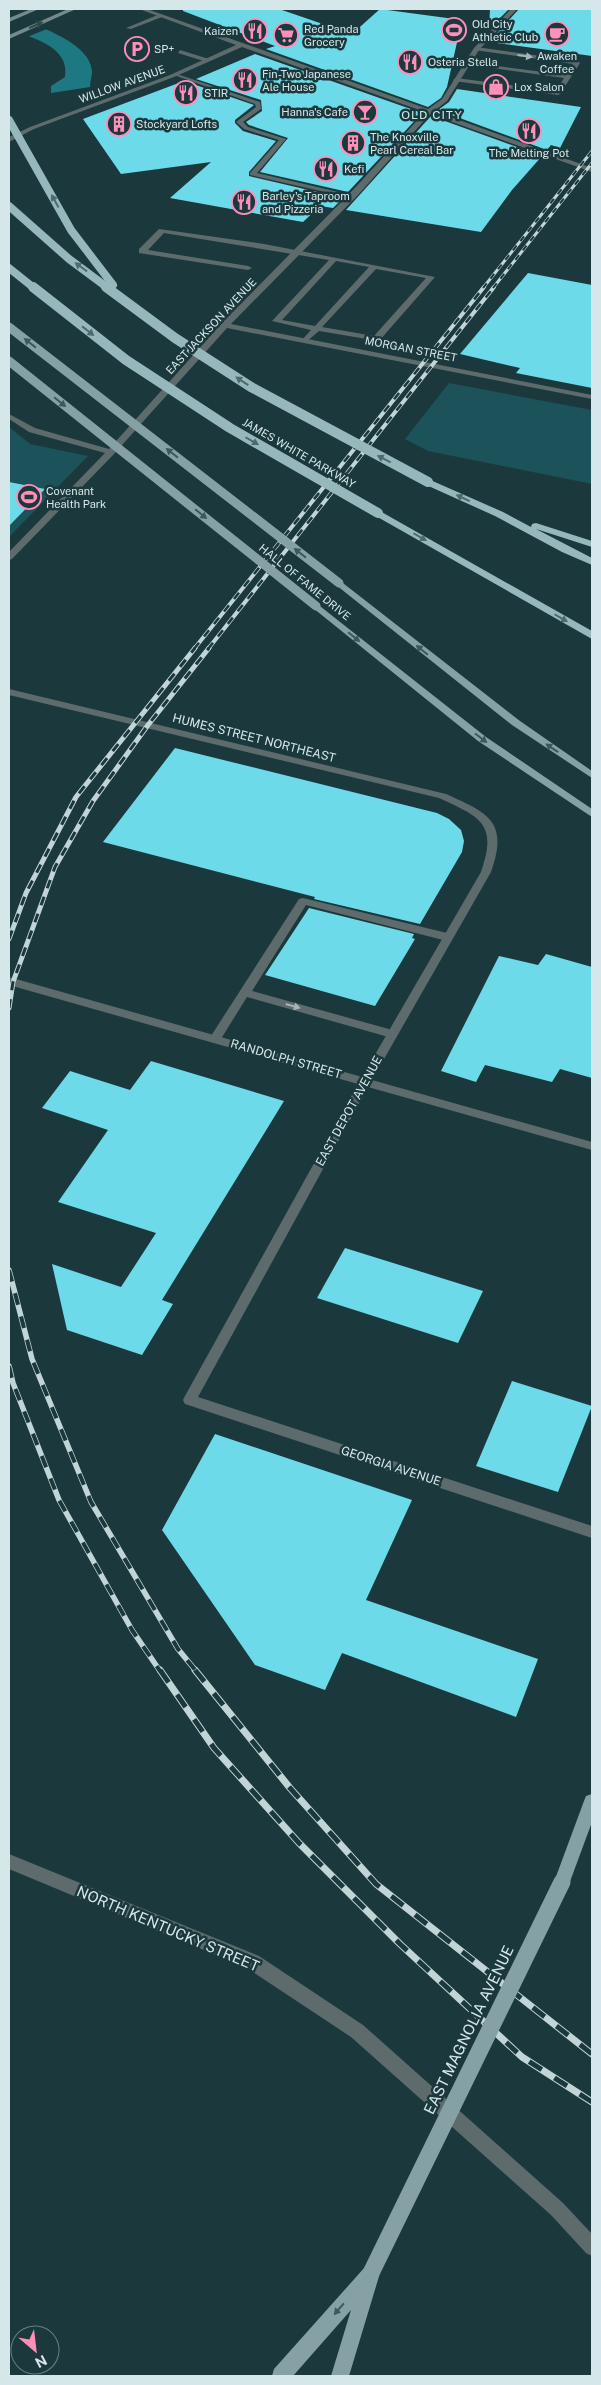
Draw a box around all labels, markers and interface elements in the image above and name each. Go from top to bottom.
sports icon: Old City Athletic Club [441,17,467,43]
restaurant icon: Kaizen [242,18,268,44]
place label: Old City Athletic Club [472,18,539,43]
one-way arrow [29,20,43,28]
cafe icon: Awaken Coffee [544,21,570,47]
supermarket icon: Red Panda Grocery [273,22,299,48]
place label: Red Panda Grocery [304,23,359,48]
place label: Kaizen [204,25,238,37]
parking icon: SP+ [124,36,150,62]
place label: SP+ [154,43,174,55]
restaurant icon: Osteria Stella [397,49,423,75]
place label: Awaken Coffee [537,50,577,75]
one-way arrow [517,52,533,60]
place label: Osteria Stella [428,56,498,68]
street label: WILLOW AVENUE [77,63,167,105]
restaurant icon: Fin-Two Japanese Ale House [232,67,258,93]
place label: Fin-Two Japanese Ale House [262,68,351,93]
shop icon: Lox Salon [483,74,509,100]
restaurant icon: STIR [173,80,199,106]
place label: Lox Salon [514,81,564,93]
place label: STIR [204,87,228,99]
bar icon: Hanna's Cafe [352,99,378,125]
place label: Hanna's Cafe [281,106,348,118]
district label: OLD CITY [401,108,463,122]
building icon: Stockyard Lofts [106,111,132,137]
place label: Stockyard Lofts [136,118,217,130]
restaurant icon: The Melting Pot [516,118,542,144]
building icon: The Knoxville Pearl Cereal Bar [340,130,366,156]
place label: The Knoxville Pearl Cereal Bar [370,131,453,156]
place label: The Melting Pot [489,147,569,159]
restaurant icon: Kefi [313,156,339,182]
place label: Kefi [344,163,364,175]
restaurant icon: Barley's Taproom and Pizzeria [231,189,257,215]
place label: Barley's Taproom and Pizzeria [262,190,350,215]
one-way arrow [51,194,59,209]
one-way arrow [74,262,88,272]
street label: EAST JACKSON AVENUE [163,275,259,376]
one-way arrow [81,325,94,336]
street label: MORGAN STREET [364,334,459,364]
one-way arrow [23,338,36,348]
one-way arrow [235,376,249,386]
one-way arrow [54,397,67,408]
street label: JAMES WHITE PARKWAY [240,416,358,490]
one-way arrow [245,436,259,445]
one-way arrow [166,448,179,459]
one-way arrow [377,455,392,463]
sports icon: Covenant Health Park [16,484,42,510]
place label: Covenant Health Park [46,485,106,510]
one-way arrow [456,494,470,502]
one-way arrow [194,509,207,520]
one-way arrow [412,533,427,541]
street label: HALL OF FAME DRIVE [257,541,353,623]
one-way arrow [293,548,307,558]
one-way arrow [554,613,567,622]
one-way arrow [347,632,360,643]
one-way arrow [416,645,429,656]
street label: HUMES STREET NORTHEAST [171,711,337,765]
one-way arrow [475,733,488,744]
one-way arrow [545,743,559,753]
one-way arrow [285,1003,300,1011]
street label: RANDOLPH STREET [229,1036,343,1082]
street label: EAST DEPOT AVENUE [313,1054,385,1168]
street label: GEORGIA AVENUE [339,1443,443,1489]
street label: NORTH KENTUCKY STREET [74,1882,262,1975]
street label: EAST MAGNOLIA AVENUE [420,1943,517,2117]
one-way arrow [334,2303,345,2316]
north arrow [10,2325,60,2375]
text: N [33,2352,50,2371]

